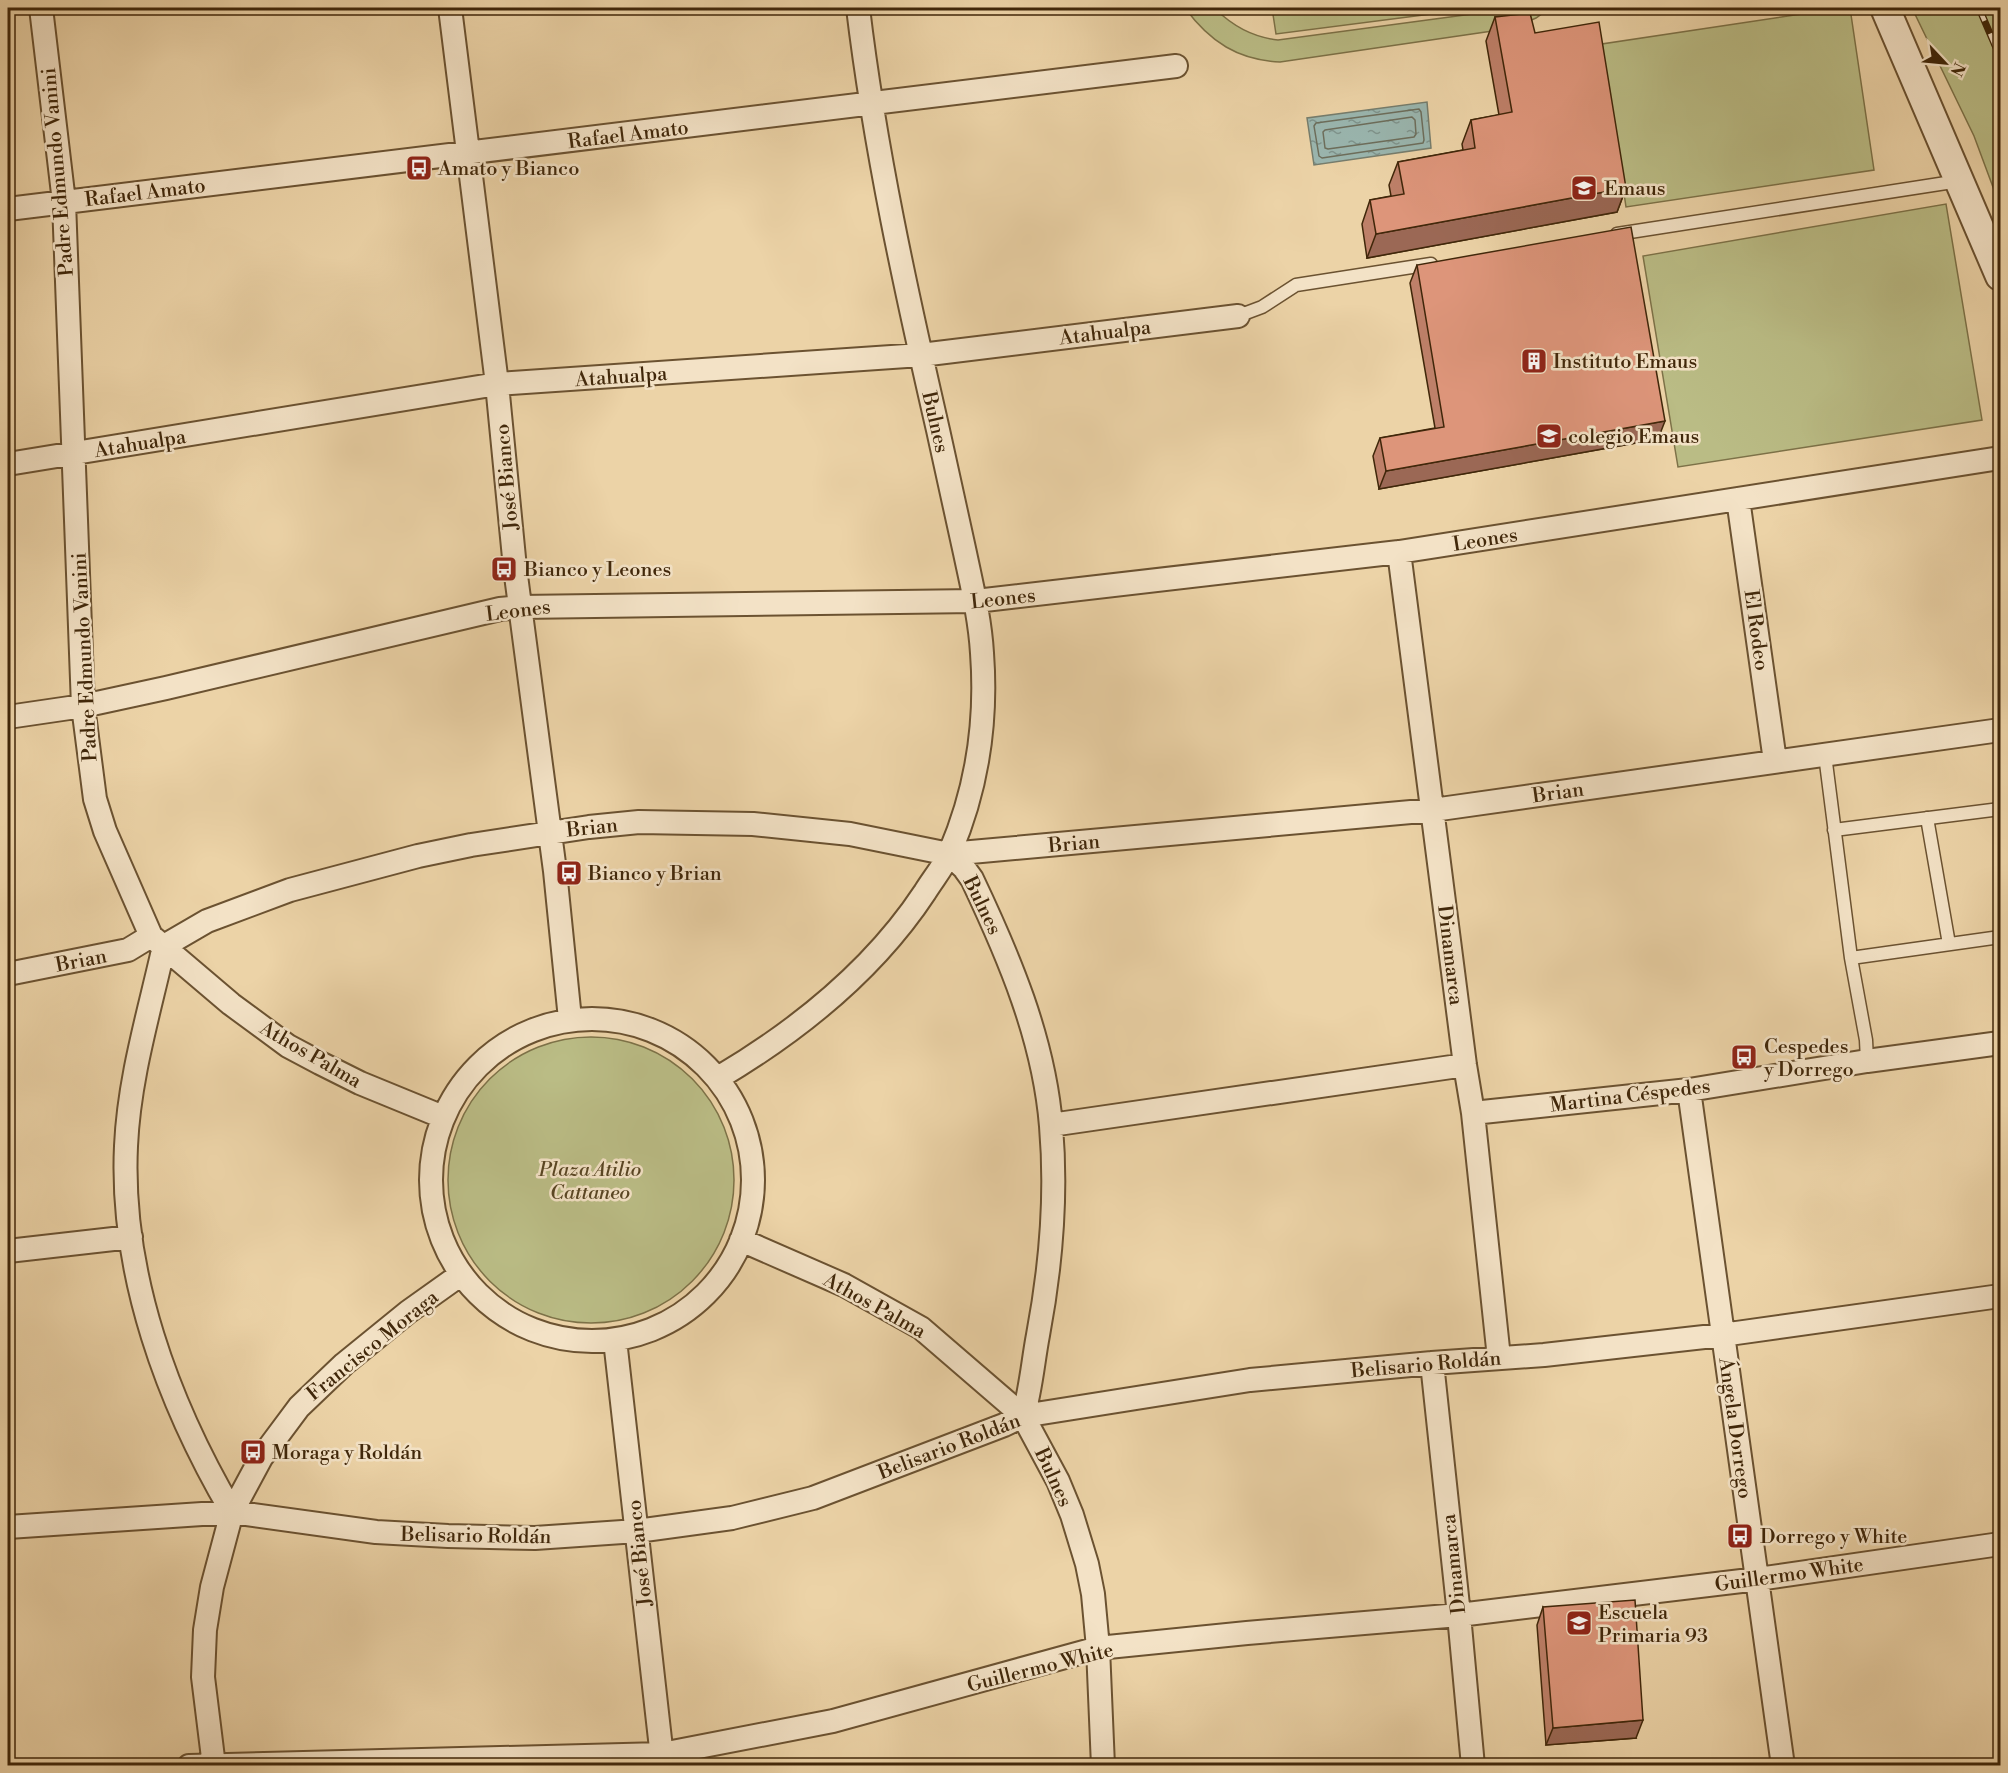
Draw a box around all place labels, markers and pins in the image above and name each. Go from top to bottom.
bus stop icon: Amato y Bianco [404,153,434,183]
place label: Amato y Bianco [437,157,579,182]
school or university icon: Emaus [1569,173,1599,203]
place label: Emaus [1604,177,1666,202]
building icon: Instituto Emaus [1519,346,1549,376]
place label: Instituto Emaus [1553,350,1697,375]
school or university icon: colegio Emaus [1534,421,1564,451]
place label: colegio Emaus [1568,425,1699,450]
bus stop icon: Bianco y Leones [489,554,519,584]
place label: Bianco y Leones [523,558,671,583]
bus stop icon: Bianco y Brian [554,858,584,888]
place label: Bianco y Brian [587,862,722,887]
place label: Cespedes y Dorrego [1763,1035,1854,1083]
bus stop icon: Cespedes y Dorrego [1729,1042,1759,1072]
bus stop icon: Moraga y Roldán [238,1437,268,1467]
place label: Moraga y Roldán [272,1441,422,1466]
bus stop icon: Dorrego y White [1725,1521,1755,1551]
place label: Dorrego y White [1760,1525,1907,1550]
place label: Escuela Primaria 93 [1598,1601,1708,1649]
school or university icon: Escuela Primaria 93 [1564,1608,1594,1638]

